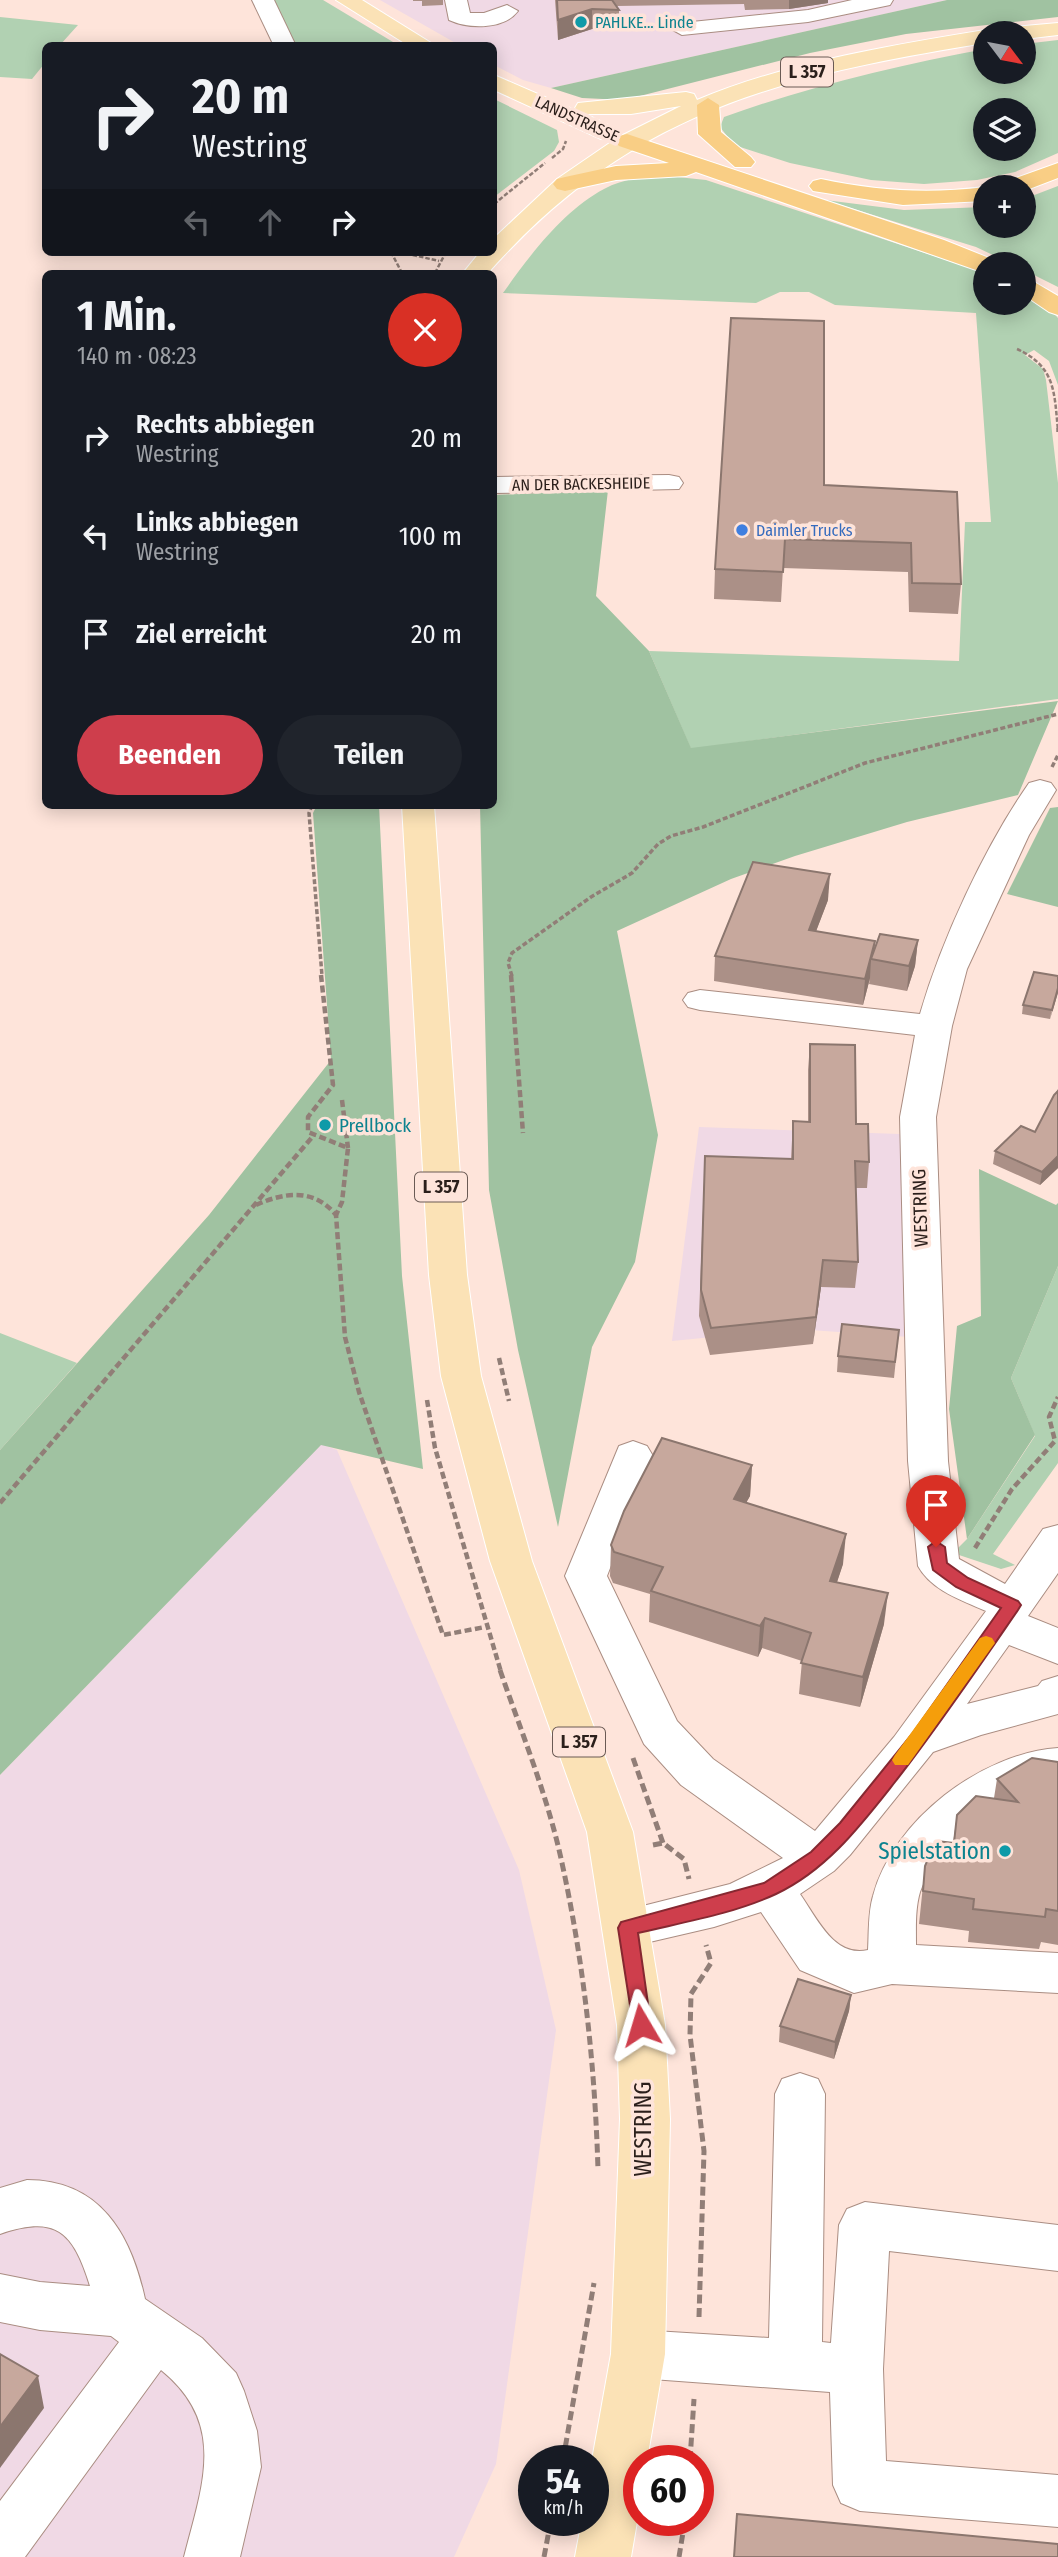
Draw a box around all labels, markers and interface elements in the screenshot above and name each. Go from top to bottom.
place label: PAHLKE... Linde [595,13,694,32]
marker: PAHLKE... Linde [573,14,589,30]
north arrow [973,21,1036,84]
map controls [973,21,1036,315]
road number: L 357 [781,58,833,86]
text: 20 m [192,67,289,126]
icon: right [77,70,168,161]
street label: LANDSTRASSE [532,92,622,146]
button: layers [973,98,1036,161]
text: Westring [192,127,307,165]
button: + [973,175,1036,238]
icon: left [178,203,216,241]
icon: ahead [251,203,289,241]
icon: right [324,203,362,241]
button: − [973,252,1036,315]
text: 1 Min. [77,291,176,341]
button: close [388,293,462,367]
text: 140 m · 08:23 [77,342,197,370]
text: Rechts abbiegen [136,409,315,440]
icon: right [77,419,115,457]
text: 20 m [411,423,462,454]
text: Westring [136,440,218,468]
street label: AN DER BACKESHEIDE [512,473,650,495]
text: Links abbiegen [136,507,299,538]
icon: left [77,517,115,555]
text: 100 m [399,521,462,552]
place label: Daimler Trucks [756,521,853,540]
marker: Daimler Trucks [734,522,750,538]
text: Westring [136,538,218,566]
icon: arrive [77,615,115,653]
text: Ziel erreicht [136,619,267,650]
text: 20 m [411,619,462,650]
button: Beenden [77,715,263,795]
button: Teilen [277,715,462,795]
place label: Prellbock [339,1114,411,1137]
marker: Prellbock [317,1117,333,1133]
street label: WESTRING [907,1168,933,1248]
road number: L 357 [415,1172,467,1202]
pin [906,1475,966,1547]
icon: arrive [917,1486,955,1524]
road number: L 357 [553,1728,605,1756]
place label: Spielstation [878,1837,991,1865]
marker: Spielstation [997,1843,1013,1859]
position arrow [604,1988,678,2062]
street label: WESTRING [629,2081,657,2177]
speed limit sign: 60 [623,2445,714,2536]
text: 54 [546,2460,581,2502]
text: km/h [543,2497,584,2519]

